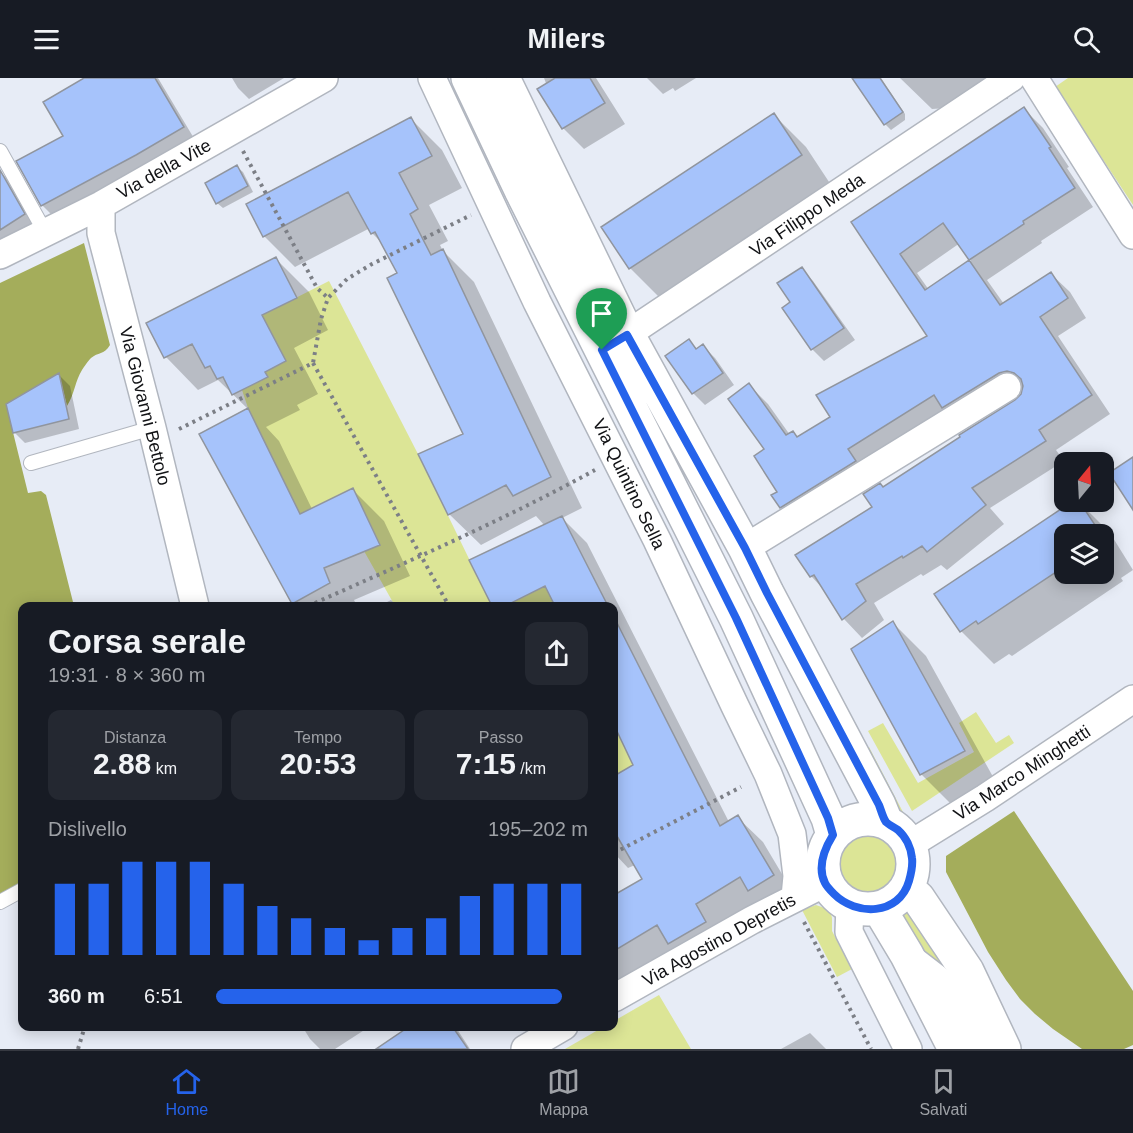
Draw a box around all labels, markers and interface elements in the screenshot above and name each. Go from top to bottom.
icon: menu [30,23,63,56]
icon: search [1070,23,1103,56]
text: Milers [527,24,606,54]
street label: Via della Vite [113,135,215,203]
street label: Via Filippo Meda [746,169,869,261]
pin [576,288,627,350]
icon: arrive [585,297,618,330]
street label: Via Giovanni Bettolo [116,325,174,487]
street label: Via Quintino Sella [589,415,670,553]
north arrow [1054,452,1114,512]
map controls [1054,452,1114,584]
button: layers [1054,524,1114,584]
button: share [525,622,588,685]
text: Corsa serale [48,623,246,660]
text: 19:31 · 8 × 360 m [48,664,205,686]
street label: Via Marco Minghetti [950,721,1094,825]
text: Distanza [104,729,166,746]
text: Tempo [294,729,342,746]
text: Passo [479,729,523,746]
text: 2.88 [93,747,151,780]
text: 20:53 [280,747,356,780]
text: 7:15 [456,747,516,780]
text: km [151,760,177,777]
text: /km [516,760,546,777]
text: Dislivello [48,818,127,840]
text: 195–202 m [488,818,588,840]
street label: Via Agostino Depretis [639,890,799,990]
text: 360 m [48,985,105,1007]
text: 6:51 [144,985,183,1007]
tab: Home [166,1065,208,1119]
tab: Mappa [539,1065,588,1119]
tab: Salvati [919,1065,967,1119]

